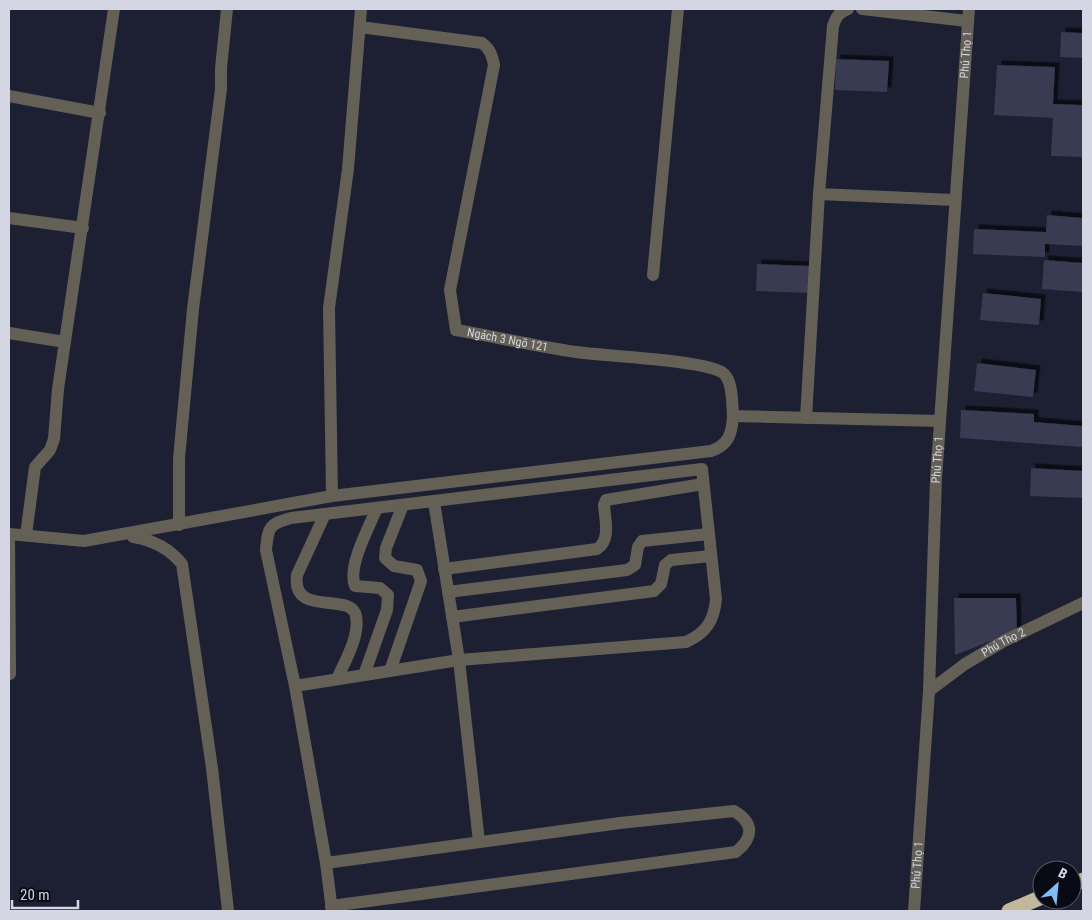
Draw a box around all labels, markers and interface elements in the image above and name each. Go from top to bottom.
street label: Phú Thọ 1 [957,30,974,79]
street label: Ngách 3 Ngõ 121 [466,325,549,354]
street label: Phú Thọ 1 [929,435,946,484]
street label: Phú Thọ 2 [979,625,1027,660]
street label: Phú Thọ 1 [909,841,926,889]
north arrow [1032,860,1082,910]
text: B [1056,865,1070,882]
scale bar [12,878,79,910]
text: 20 m [20,886,50,904]

